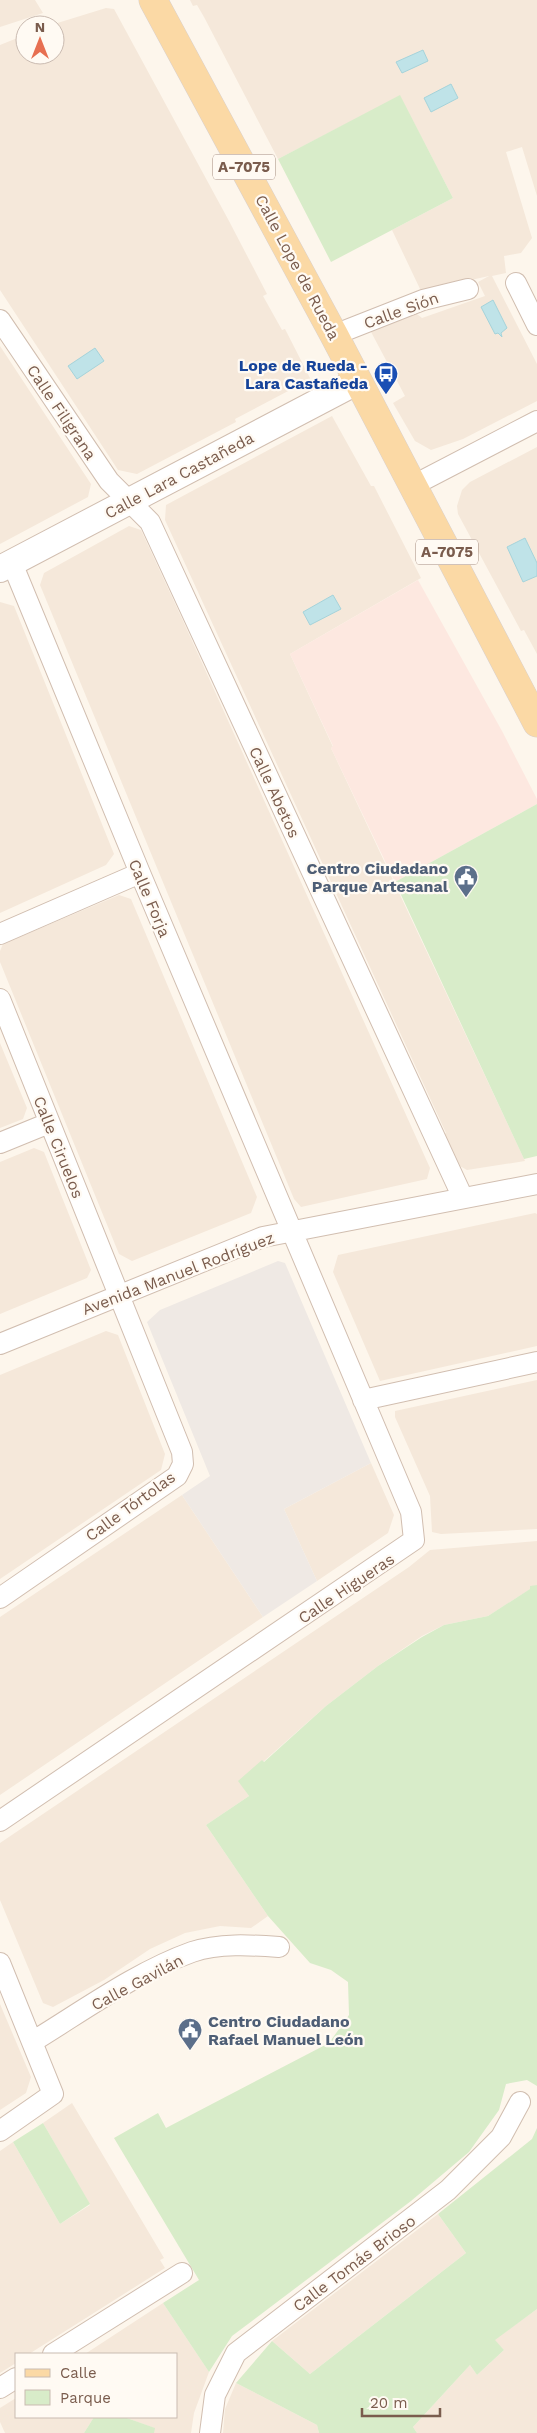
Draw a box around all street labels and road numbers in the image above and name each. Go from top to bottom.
road number: A-7075 [213,154,275,180]
street label: Calle Lope de Rueda [251,191,344,343]
street label: Calle Sión [361,288,441,333]
street label: Calle Filigrana [23,361,100,463]
street label: Calle Lara Castañeda [101,428,257,523]
road number: A-7075 [416,540,478,564]
street label: Calle Abetos [245,744,304,841]
street label: Calle Forja [125,856,174,940]
street label: Calle Ciruelos [29,1093,88,1201]
street label: Avenida Manuel Rodríguez [79,1228,277,1319]
street label: Calle Tórtolas [82,1467,179,1545]
street label: Calle Higueras [295,1549,398,1628]
street label: Calle Gavilán [88,1950,186,2015]
street label: Calle Tomás Brioso [289,2211,419,2316]

